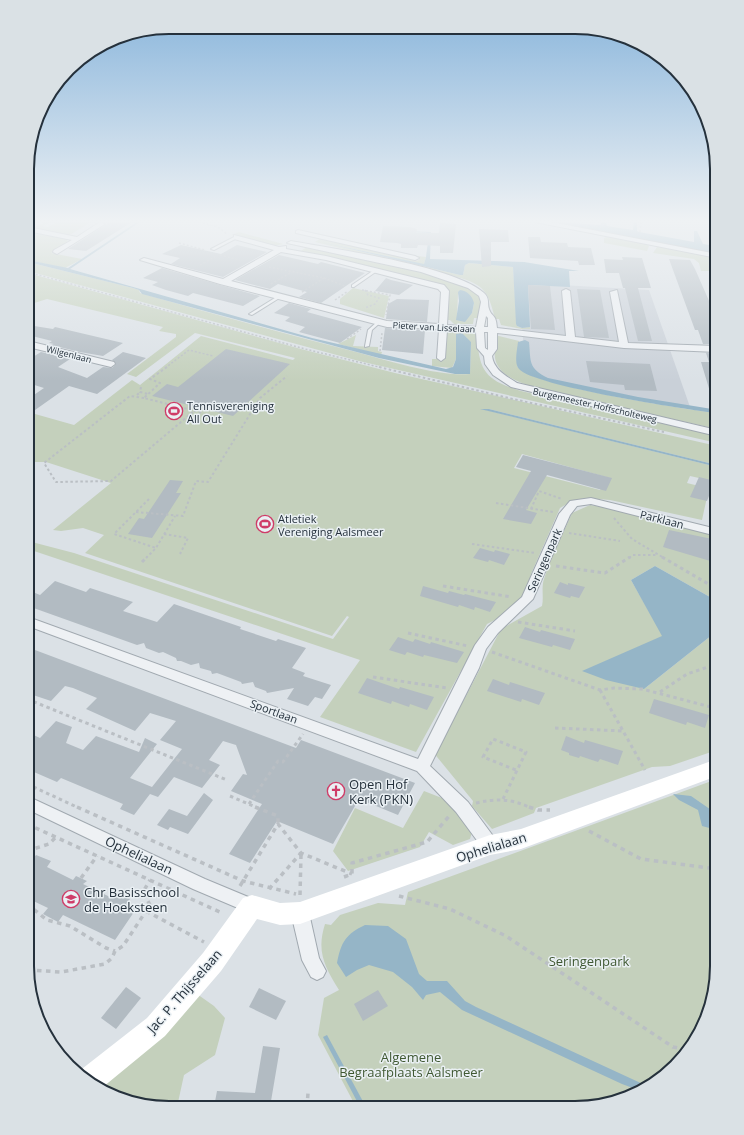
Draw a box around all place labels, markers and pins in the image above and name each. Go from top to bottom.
place label: Tennisvereniging All Out [187,398,274,426]
sports icon: Tennisvereniging All Out [164,401,184,421]
place label: Atletiek Vereniging Aalsmeer [278,511,384,539]
sports icon: Atletiek Vereniging Aalsmeer [255,514,275,534]
place label: Open Hof Kerk (PKN) [349,775,413,808]
church icon: Open Hof Kerk (PKN) [326,781,346,801]
place label: Chr Basisschool de Hoeksteen [84,883,179,916]
school or university icon: Chr Basisschool de Hoeksteen [61,889,81,909]

